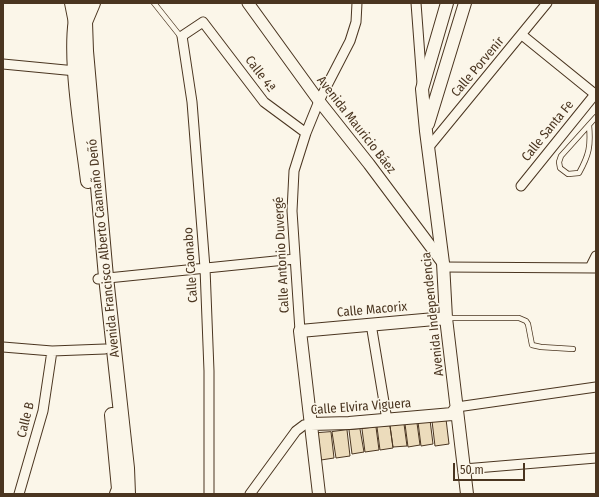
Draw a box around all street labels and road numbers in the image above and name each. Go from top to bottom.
street label: Calle Porvenir [448,34,508,100]
street label: Calle 4ª [241,53,279,95]
street label: Avenida Mauricio Báez [313,73,399,177]
street label: Calle Santa Fe [519,97,577,165]
street label: Avenida Francisco Alberto Caamaño Deñó [85,138,123,358]
street label: Calle Antonio Duvergé [271,196,293,314]
street label: Calle Caonabo [181,227,201,303]
street label: Avenida Independencia [419,251,447,377]
street label: Calle Macorix [336,299,408,321]
street label: Calle Elvira Viguera [310,396,412,418]
street label: Calle B [14,401,38,439]

